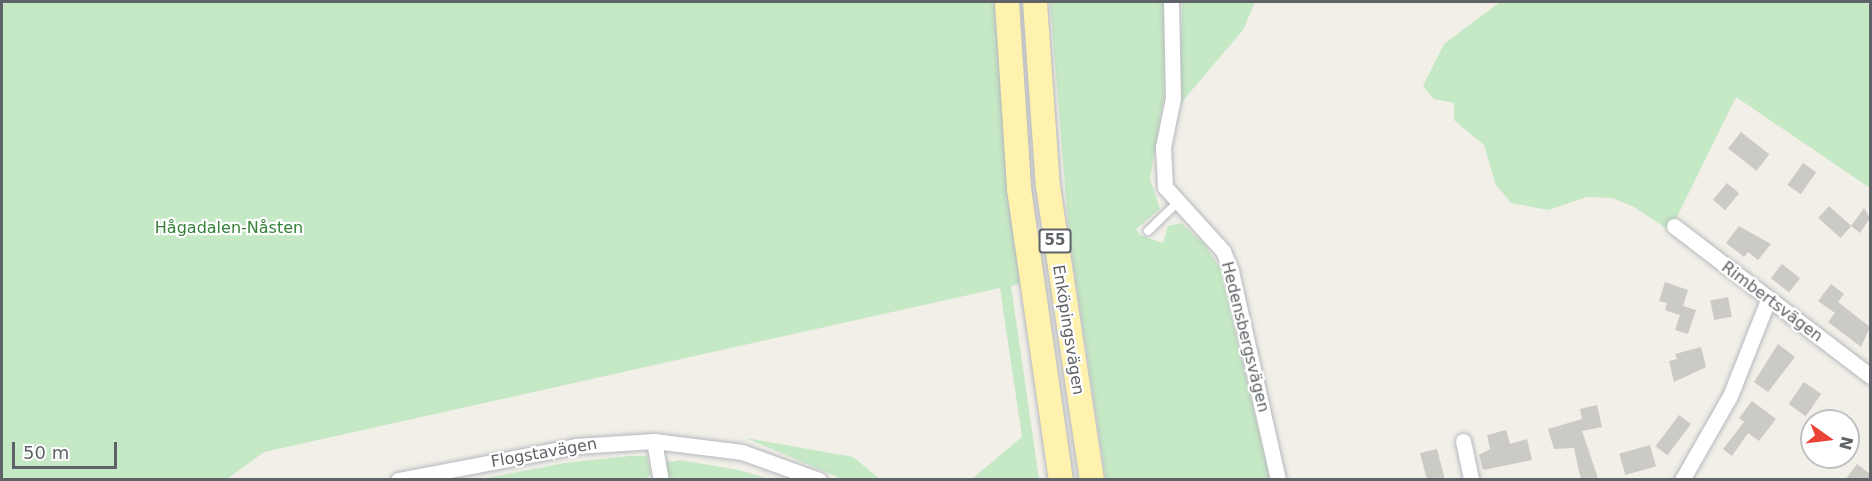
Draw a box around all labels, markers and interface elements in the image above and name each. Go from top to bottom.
park label: Hågadalen-Nåsten [155,218,303,238]
road number: 55 [1038,229,1072,253]
street label: Rimbertsvägen [1718,258,1826,346]
street label: Hedensbergsvägen [1217,260,1273,414]
street label: Enköpingsvägen [1048,264,1088,396]
north arrow [1800,409,1860,469]
scale bar [15,430,120,468]
street label: Flogstavägen [489,434,599,472]
text: N [1835,434,1857,452]
text: 50 m [23,442,69,463]

